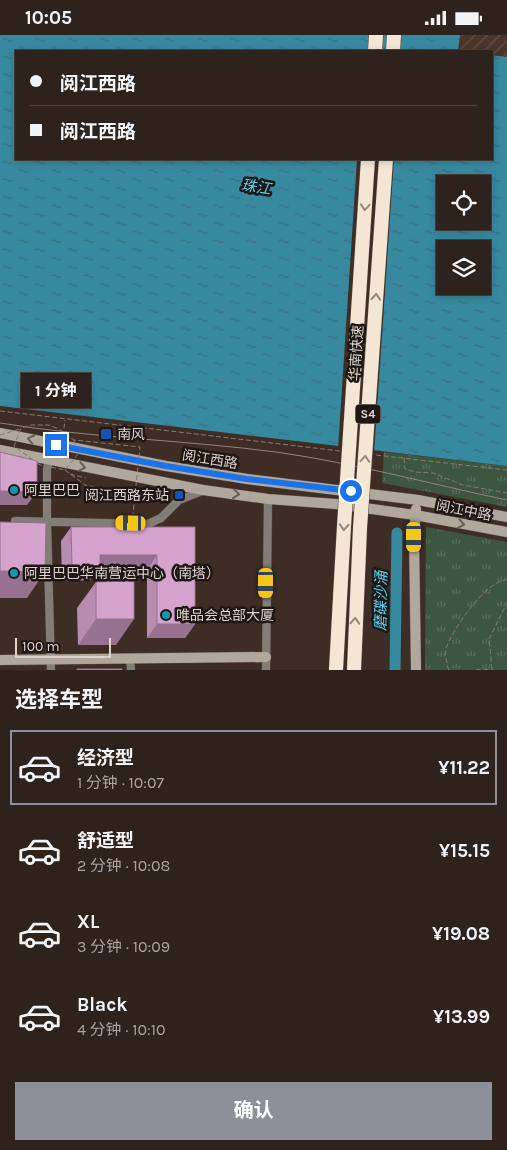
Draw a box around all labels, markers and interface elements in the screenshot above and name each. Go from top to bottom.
text: 10:05 [25,7,72,29]
text: 阅江西路 [60,73,136,95]
text: 阅江西路 [60,121,136,143]
map controls [436,175,491,295]
button: locate [436,175,491,230]
water label: 珠江 [240,176,274,198]
one-way arrow [359,204,370,212]
button: layers [436,240,491,295]
one-way arrow [371,293,382,301]
street label: 华南快速 [346,325,367,382]
callout: 1 分钟 [21,373,91,407]
text: 1 分钟 [35,381,77,400]
road number: S4 [356,404,380,423]
place label: 南风 [117,426,145,443]
marker: 南风 [99,427,113,441]
one-way arrow [26,434,35,445]
route end [45,434,67,456]
street label: 阅江西路 [181,447,239,472]
one-way arrow [359,455,370,463]
one-way arrow [78,462,86,472]
route start [340,480,362,502]
place label: 阿里巴巴 [24,482,80,499]
marker: 阿里巴巴 [8,484,20,496]
place label: 阅江西路东站 [85,487,169,504]
marker: 阅江西路东站 [173,489,185,501]
one-way arrow [232,489,240,499]
street label: 阅江中路 [435,497,493,524]
car [115,515,146,531]
one-way arrow [457,518,466,528]
car [406,522,421,552]
one-way arrow [338,523,349,531]
place label: 阿里巴巴华南营运中心（南塔） [24,565,220,582]
marker: 阿里巴巴华南营运中心（南塔） [8,567,20,579]
car [258,568,273,598]
water label: 磨碟沙涌 [371,569,391,631]
place label: 唯品会总部大厦 [176,607,274,624]
marker: 唯品会总部大厦 [160,609,172,621]
one-way arrow [349,617,360,625]
scale bar [15,635,111,658]
text: 100 m [22,638,60,655]
text: 选择车型 [15,687,103,713]
icon: car [17,745,62,790]
text: 经济型 [77,747,134,769]
text: ¥11.22 [438,757,490,779]
text: 1 分钟 · 10:07 [77,773,164,792]
icon: car [17,828,62,873]
text: 舒适型 [77,830,134,852]
text: ¥15.15 [439,840,490,862]
text: 2 分钟 · 10:08 [77,856,170,875]
icon: car [17,911,62,956]
text: XL [77,911,99,933]
text: ¥19.08 [432,923,490,945]
text: 3 分钟 · 10:09 [77,937,170,956]
icon: car [17,994,62,1039]
text: Black [77,994,128,1016]
text: ¥13.99 [433,1006,490,1028]
text: 4 分钟 · 10:10 [77,1020,165,1039]
button: 确认 [15,1082,492,1140]

